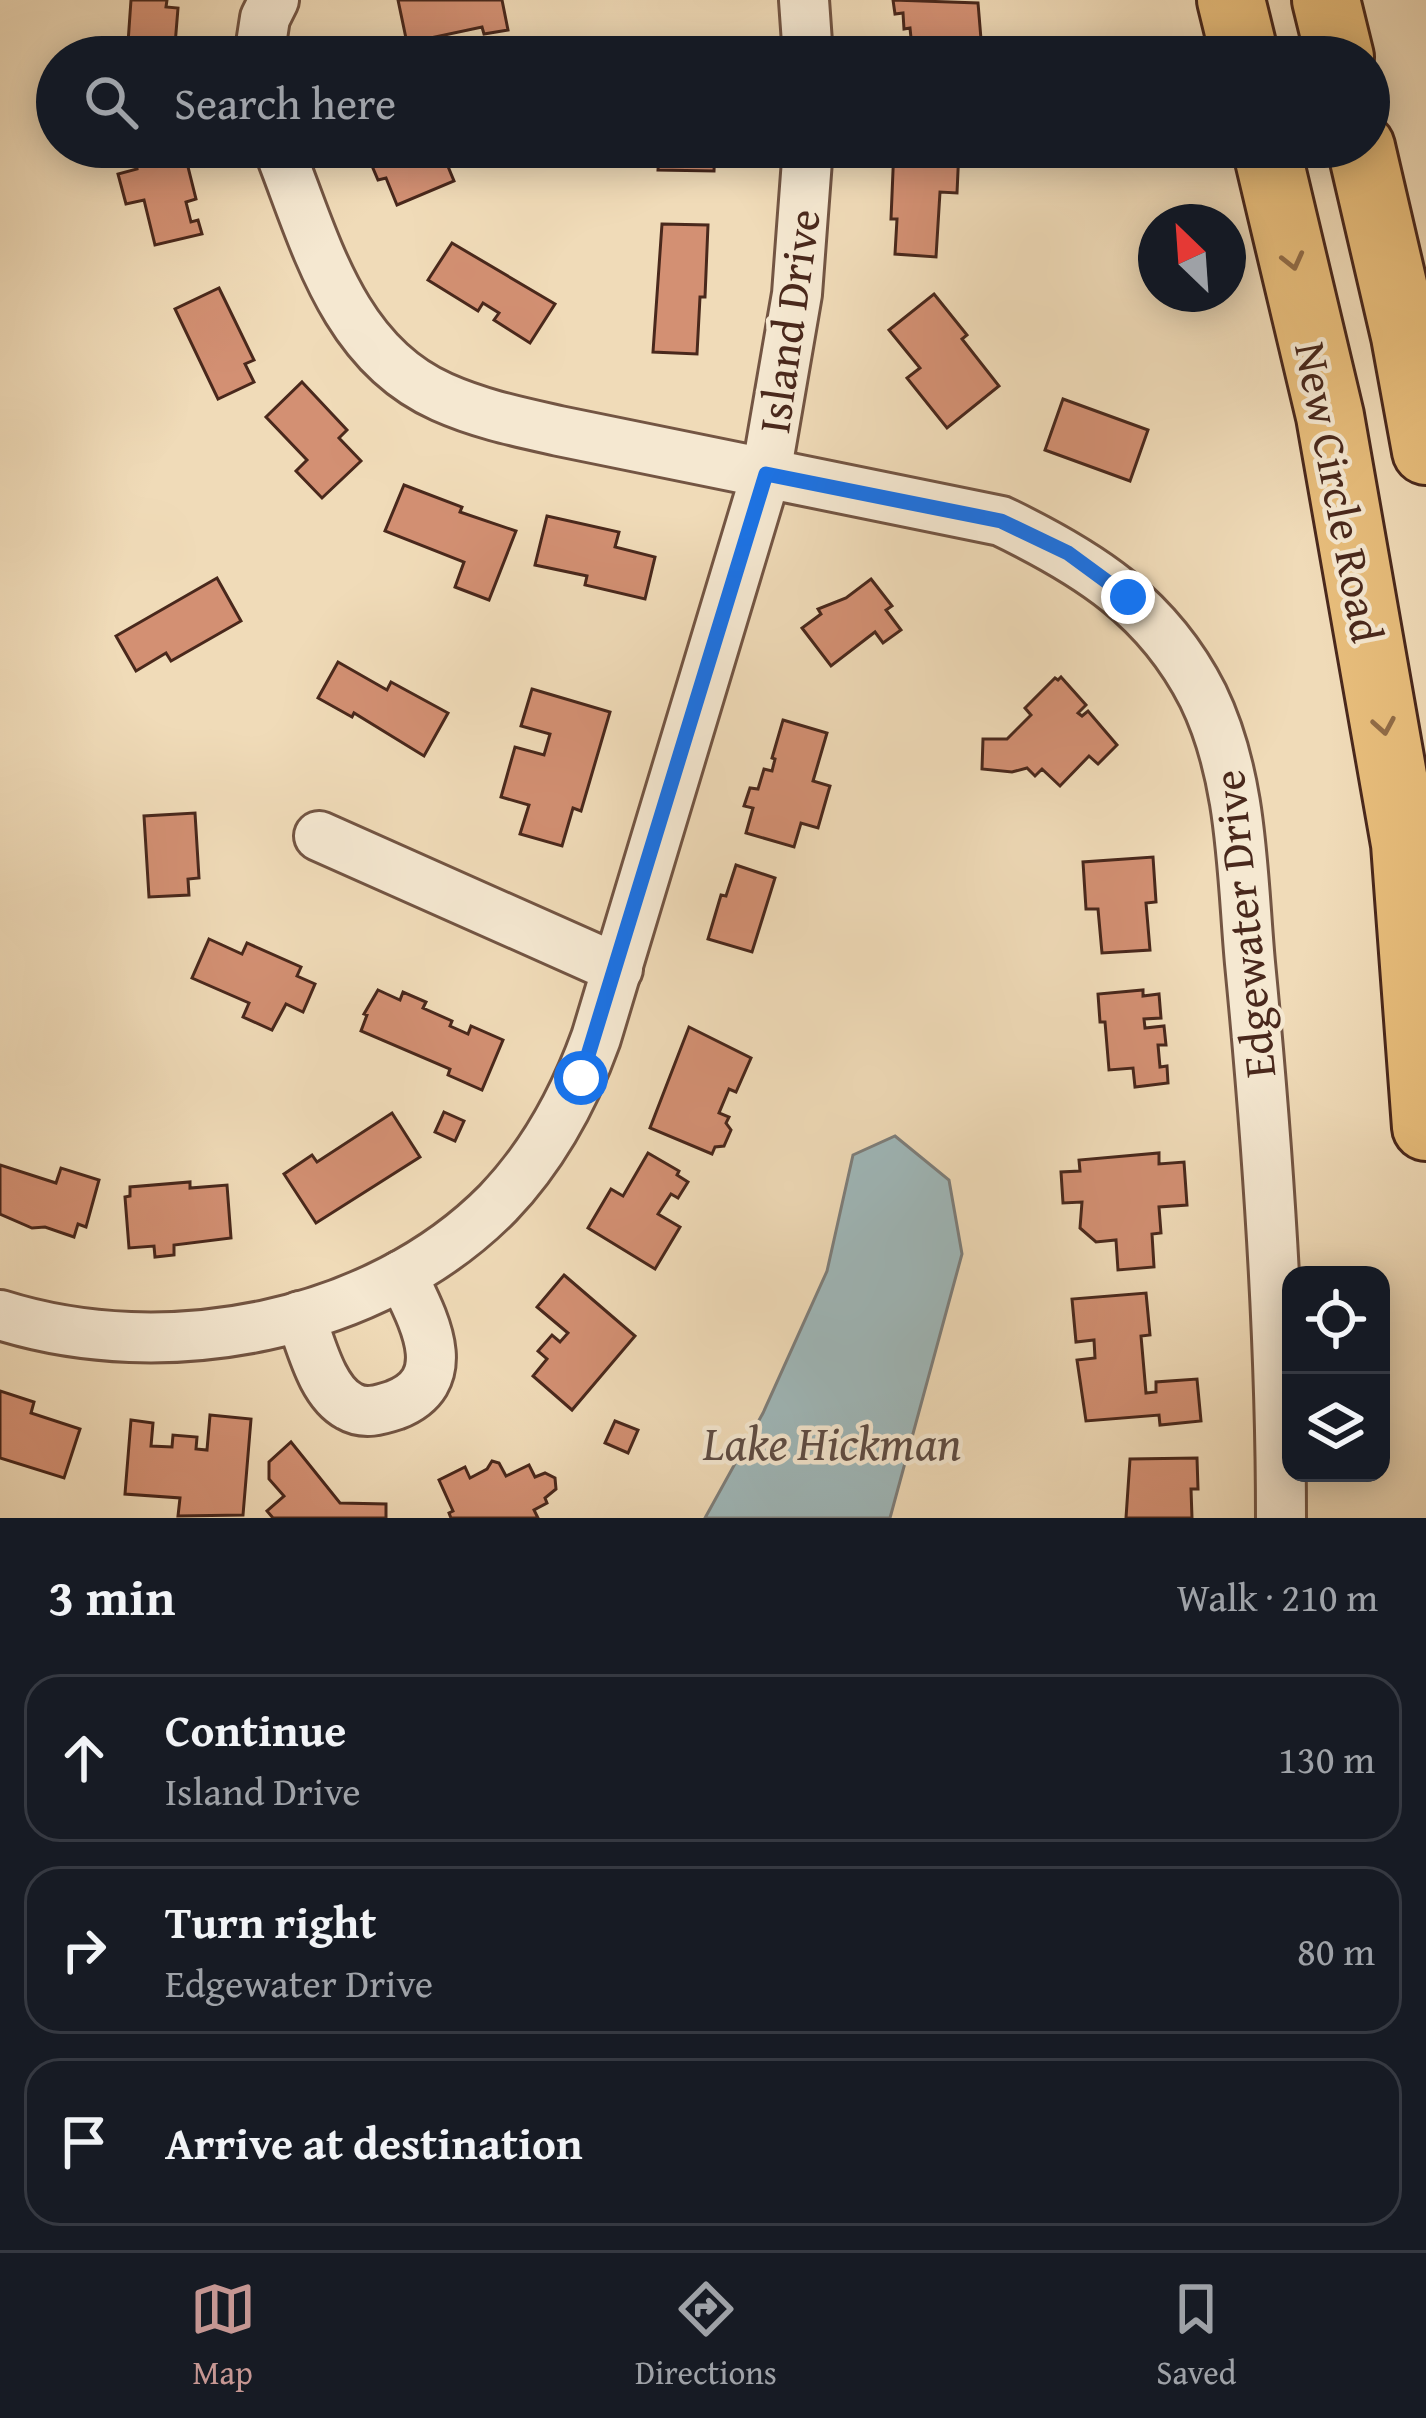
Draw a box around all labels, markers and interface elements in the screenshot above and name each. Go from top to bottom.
search box [36,36,1390,168]
icon: search [78,69,144,135]
text: Search here [174,70,396,135]
north arrow [1138,204,1246,312]
street label: Island Drive [740,205,836,437]
one-way arrow [1279,250,1304,270]
street label: New Circle Road [1279,336,1401,648]
route end [1101,570,1155,624]
one-way arrow [1371,715,1396,735]
street label: Edgewater Drive [1195,767,1291,1081]
route start [554,1051,608,1105]
map controls [1282,1266,1390,1482]
button: locate [1282,1266,1390,1374]
button: layers [1282,1374,1390,1482]
water label: Lake Hickman [702,1407,961,1478]
text: 3 min [48,1559,175,1634]
text: Walk · 210 m [1177,1568,1378,1625]
text: Continue [165,1697,346,1762]
icon: ahead [51,1725,117,1791]
text: 130 m [1278,1730,1375,1787]
text: Island Drive [165,1762,361,1819]
text: Turn right [165,1889,377,1954]
icon: right [51,1917,117,1983]
text: 80 m [1297,1922,1375,1979]
text: Edgewater Drive [165,1954,433,2011]
icon: arrive [51,2109,117,2175]
text: Arrive at destination [165,2110,583,2175]
tab: Map [190,2276,256,2396]
tab: Directions [635,2276,777,2396]
tab: Saved [1156,2276,1236,2396]

